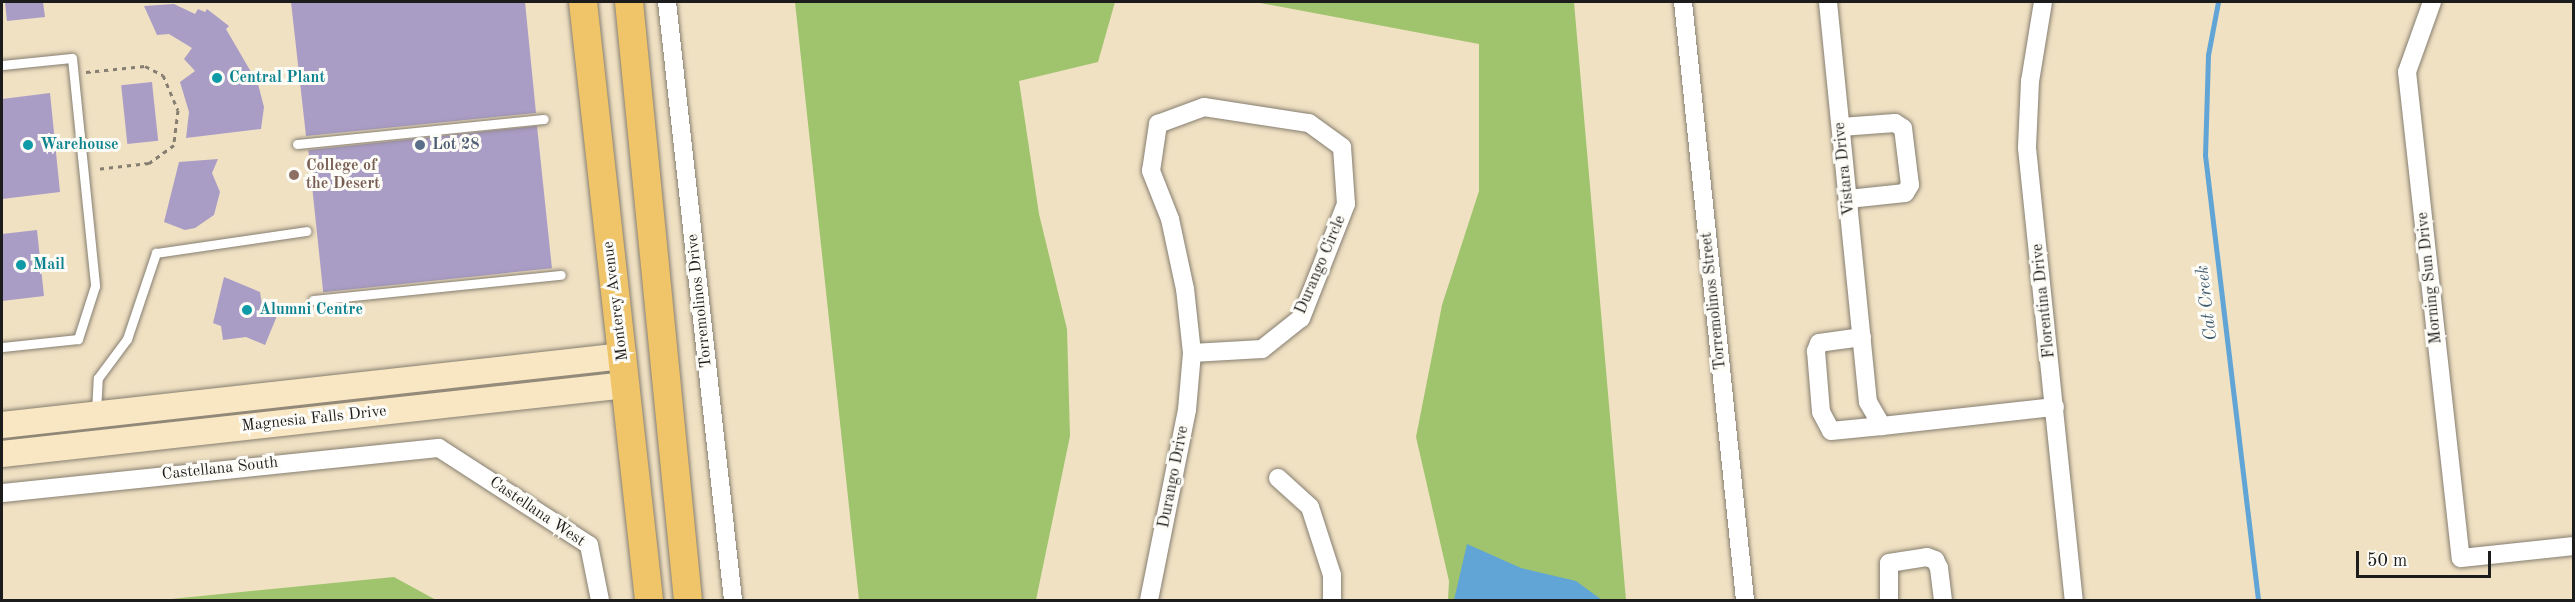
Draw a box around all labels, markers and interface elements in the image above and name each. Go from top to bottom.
place label: Central Plant [229,68,325,88]
marker: Central Plant [210,71,224,85]
street label: Vistara Drive [1831,121,1859,217]
place label: Warehouse [40,135,119,155]
place label: Lot 28 [432,135,480,155]
marker: Warehouse [21,138,35,152]
marker: Lot 28 [413,138,427,152]
place label: College of the Desert [306,156,380,194]
marker: College of the Desert [287,168,301,182]
street label: Morning Sun Drive [2414,211,2446,345]
street label: Durango Circle [1292,213,1350,317]
street label: Torremolinos Street [1697,231,1731,371]
street label: Torremolinos Drive [683,233,717,369]
street label: Monterey Avenue [599,240,633,362]
street label: Florentina Drive [2028,243,2060,359]
place label: Mail [33,255,65,275]
marker: Mail [14,258,28,272]
water label: Cat Creek [2192,264,2222,342]
place label: Alumni Centre [259,300,363,320]
marker: Alumni Centre [240,303,254,317]
street label: Magnesia Falls Drive [240,402,388,436]
street label: Durango Drive [1155,424,1193,530]
street label: Castellana South [161,453,279,485]
street label: Castellana West [485,473,589,551]
scale bar [2359,539,2494,577]
text: 50 m [2367,552,2407,570]

